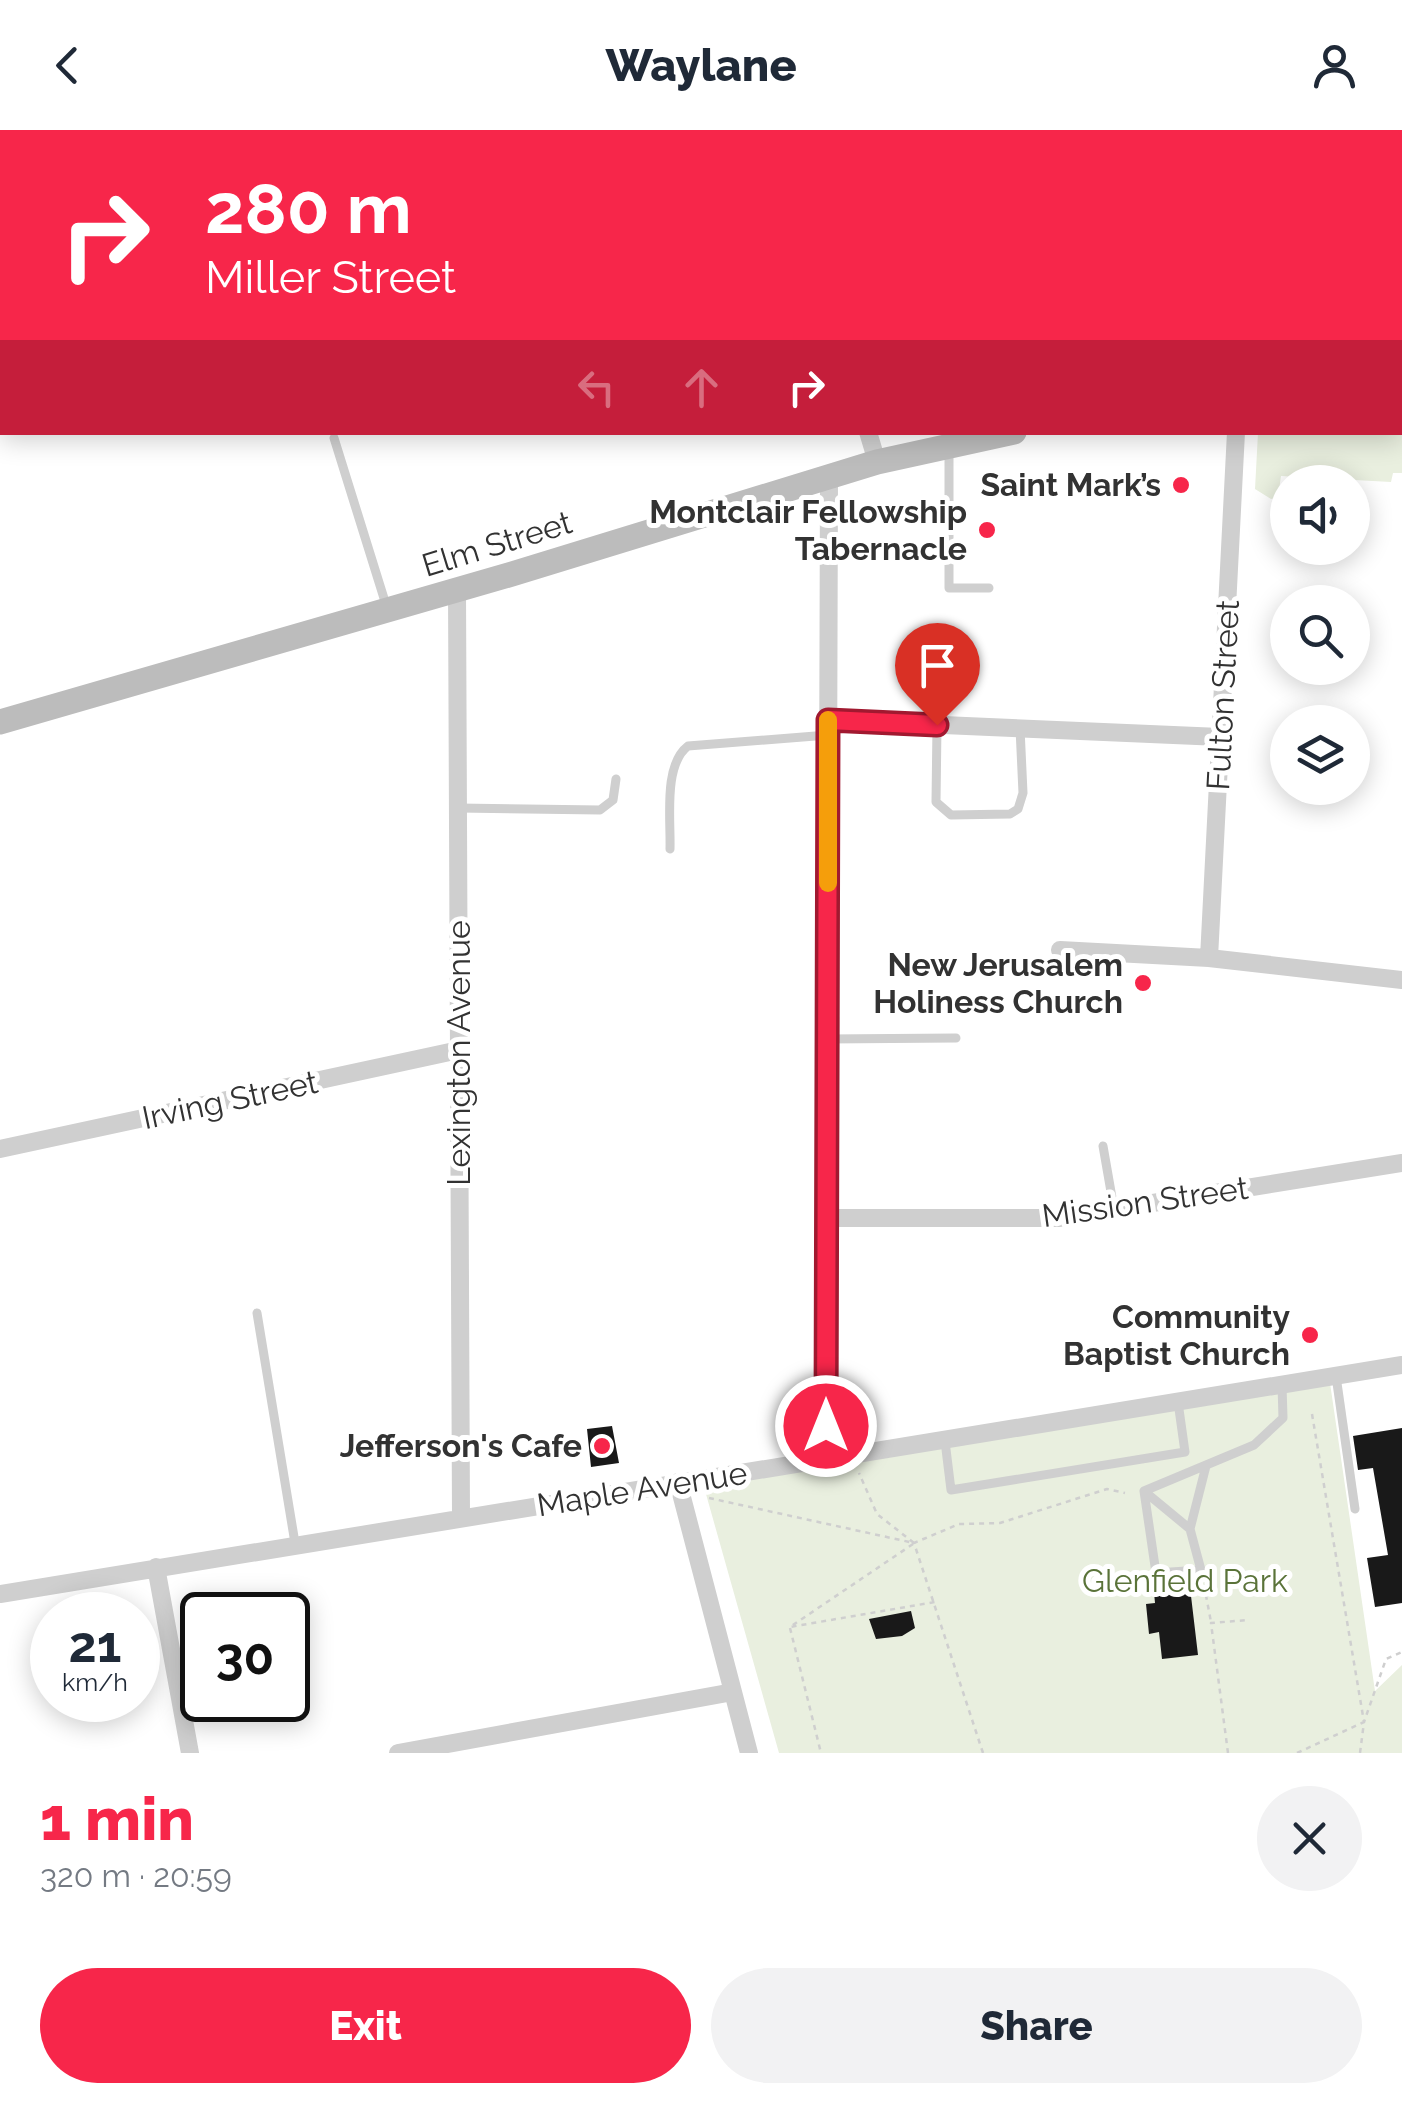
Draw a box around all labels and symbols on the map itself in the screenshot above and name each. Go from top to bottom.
place label: Saint Mark’s [980,466,1161,503]
marker: Saint Mark’s [1170,474,1192,496]
place label: Montclair Fellowship Tabernacle [649,493,967,567]
street label: Elm Street [418,503,576,584]
marker: Montclair Fellowship Tabernacle [976,519,998,541]
street label: Fulton Street [1199,599,1246,791]
pin [895,623,980,726]
street label: Lexington Avenue [440,920,477,1186]
place label: New Jerusalem Holiness Church [873,946,1123,1020]
marker: New Jerusalem Holiness Church [1132,972,1154,994]
street label: Irving Street [139,1063,321,1136]
street label: Mission Street [1040,1169,1251,1234]
place label: Community Baptist Church [1063,1298,1290,1372]
marker: Community Baptist Church [1299,1324,1321,1346]
position arrow [774,1374,878,1478]
place label: Jefferson's Cafe [340,1427,582,1464]
marker: Jefferson's Cafe [591,1435,613,1457]
street label: Maple Avenue [534,1454,750,1523]
park label: Glenfield Park [1082,1562,1288,1599]
speed limit sign: 30 [180,1592,310,1722]

